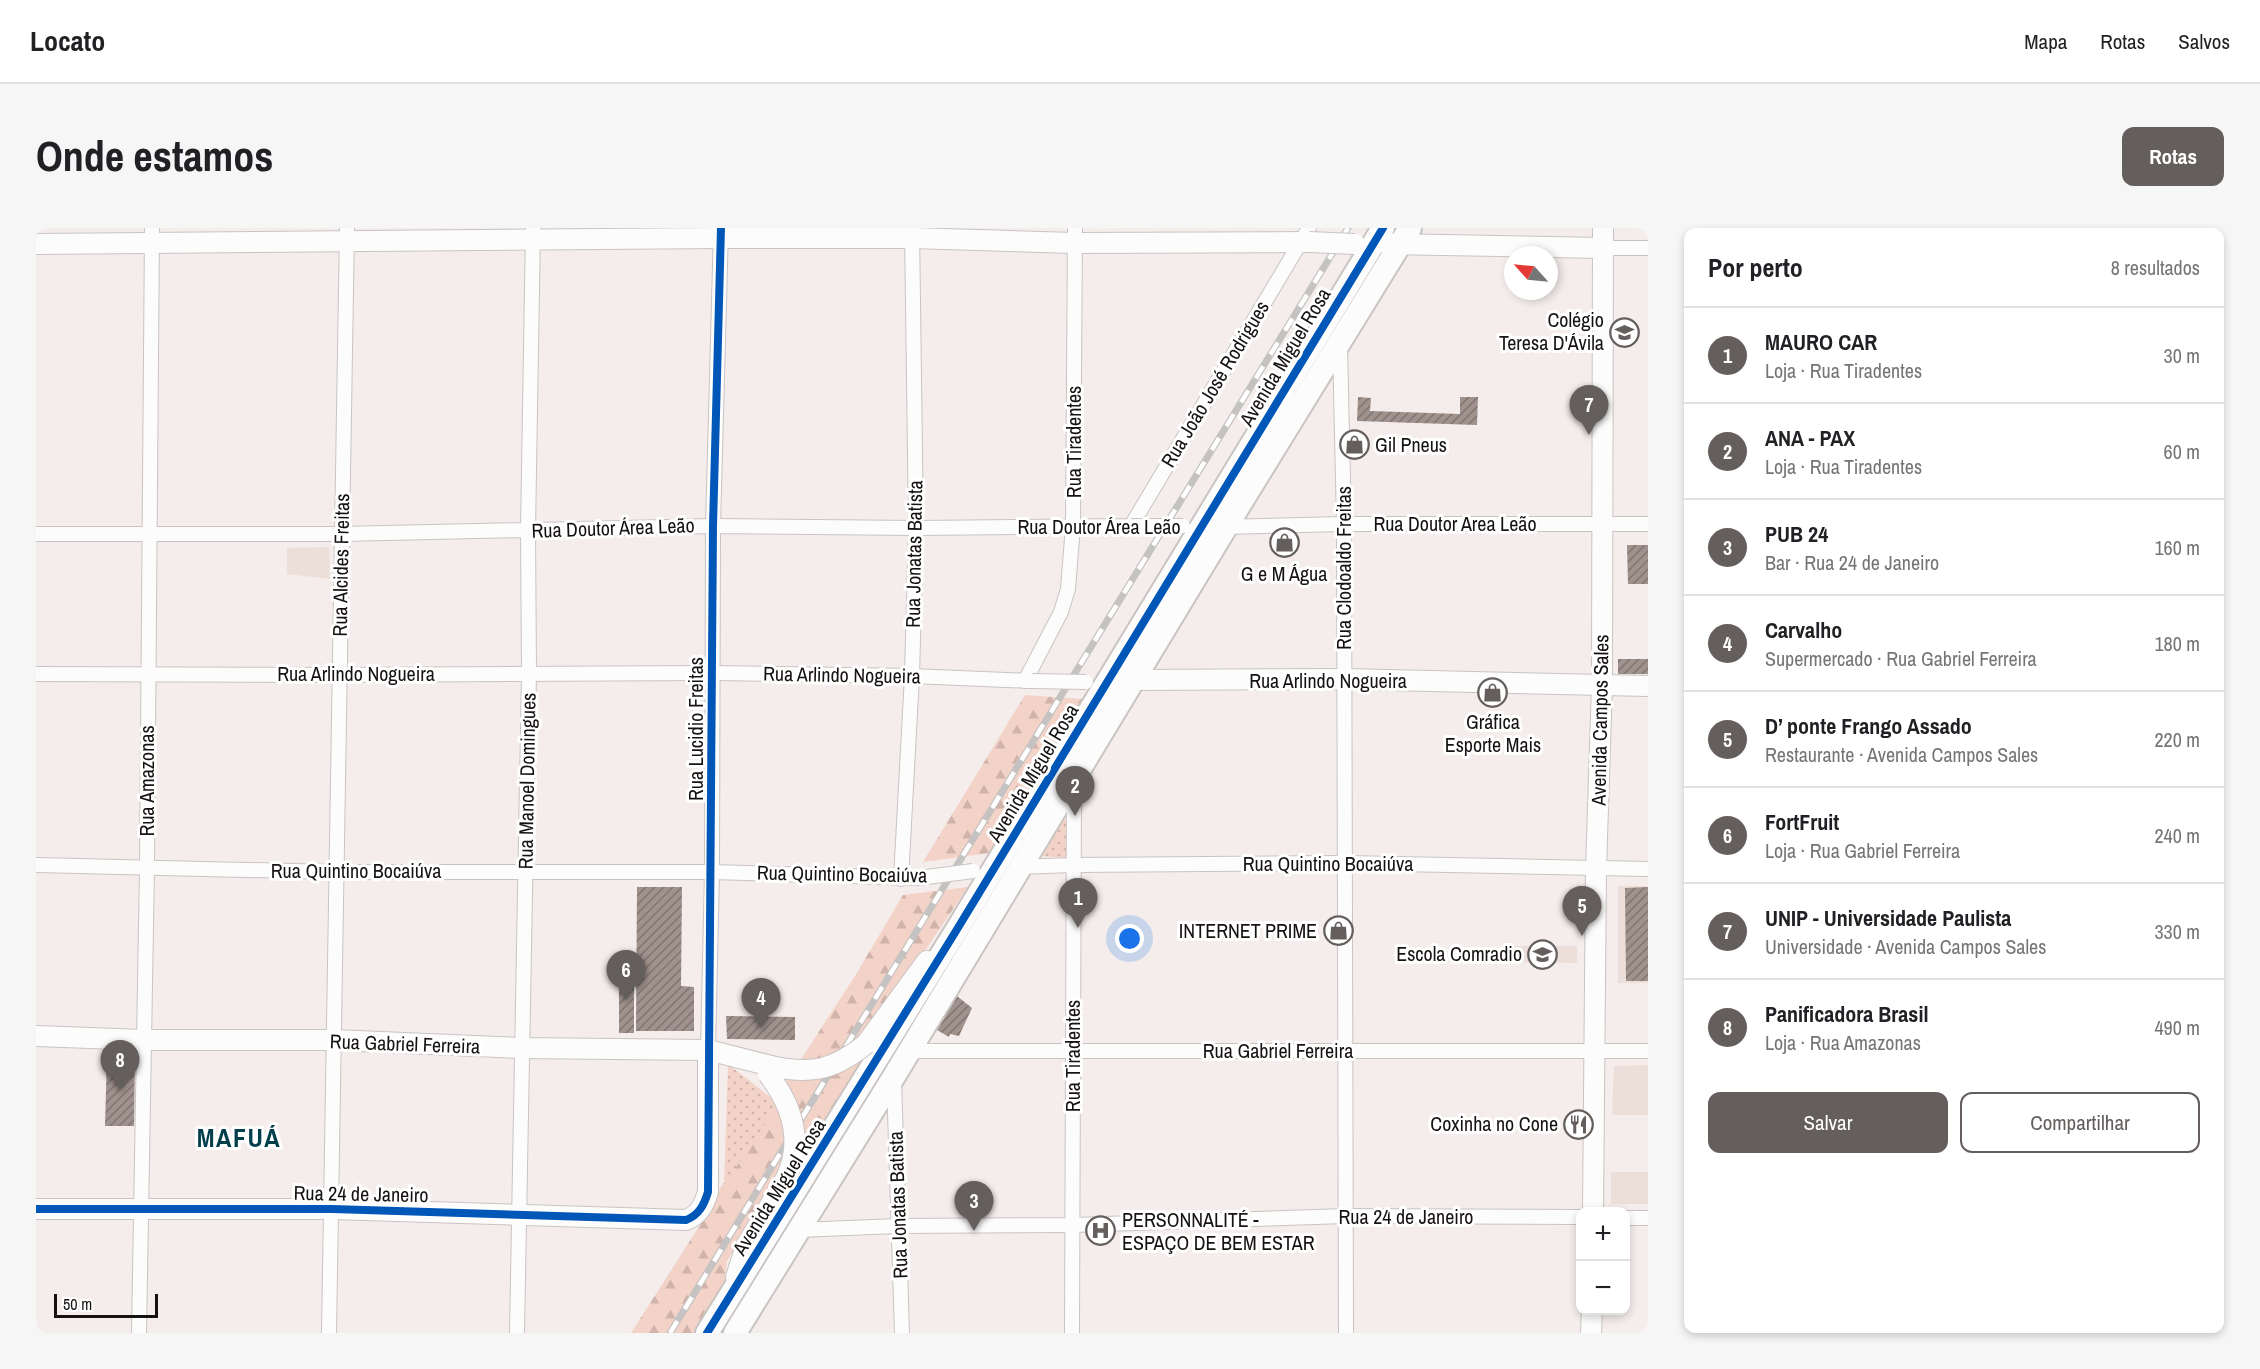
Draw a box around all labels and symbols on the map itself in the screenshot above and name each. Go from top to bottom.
north arrow [1504,246,1558,300]
street label: Avenida Miguel Rosa [1232,283,1336,432]
street label: Rua João José Rodrigues [1154,296,1275,472]
place label: Colégio Teresa D'Ávila [1499,306,1604,356]
school or university icon: Colégio Teresa D'Ávila [1609,316,1641,348]
street label: Rua Tiradentes [1060,386,1087,498]
pin: 7 [1570,386,1608,435]
shop icon: Gil Pneus [1338,429,1370,461]
place label: Gil Pneus [1375,431,1447,458]
street label: Rua Jonatas Batista [899,480,928,628]
street label: Rua Clodoaldo Freitas [1330,486,1357,650]
street label: Rua Alcides Freitas [326,493,355,637]
street label: Rua Doutor Area Leão [1373,510,1537,537]
street label: Rua Doutor Área Leão [531,511,695,544]
street label: Rua Doutor Área Leão [1017,513,1181,540]
shop icon: G e M Água [1268,527,1300,559]
place label: G e M Água [1241,560,1327,587]
street label: Avenida Campos Sales [1584,634,1614,807]
street label: Rua Lucidio Freitas [682,657,709,801]
street label: Rua Arlindo Nogueira [277,660,435,687]
street label: Rua Arlindo Nogueira [763,660,921,689]
street label: Rua Arlindo Nogueira [1249,667,1407,694]
shop icon: Gráfica Esporte Mais [1477,676,1509,708]
street label: Rua Manoel Domingues [511,692,542,870]
street label: Avenida Miguel Rosa [980,699,1084,848]
place label: Gráfica Esporte Mais [1445,708,1541,758]
street label: Rua Amazonas [133,725,160,837]
pin: 2 [1056,766,1094,816]
street label: Rua Quintino Bocaiúva [1243,850,1413,877]
street label: Rua Quintino Bocaiúva [271,857,441,884]
street label: Rua Quintino Bocaiúva [757,859,927,888]
pin: 1 [1058,878,1098,928]
pin: 5 [1562,886,1602,936]
shop icon: INTERNET PRIME [1322,915,1354,947]
place label: INTERNET PRIME [1179,917,1317,944]
your location [1115,924,1144,953]
school or university icon: Escola Comradio [1527,938,1559,970]
place label: Escola Comradio [1396,940,1522,967]
pin: 6 [606,950,646,1000]
pin: 4 [742,978,780,1028]
street label: Rua Tiradentes [1059,1000,1086,1112]
street label: Rua Gabriel Ferreira [329,1027,481,1060]
street label: Rua Gabriel Ferreira [1203,1037,1353,1064]
pin: 8 [100,1040,140,1090]
restaurant icon: Coxinha no Cone [1563,1108,1595,1140]
place label: Coxinha no Cone [1430,1110,1558,1137]
street label: Avenida Miguel Rosa [725,1113,831,1261]
district label: MAFUÁ [197,1120,281,1155]
street label: Rua Jonatas Batista [881,1131,914,1279]
street label: Rua 24 de Janeiro [293,1179,429,1208]
pin: 3 [954,1182,994,1231]
street label: Rua 24 de Janeiro [1339,1203,1473,1230]
place label: PERSONNALITÉ - ESPAÇO DE BEM ESTAR [1122,1206,1315,1256]
hospital icon: PERSONNALITÉ - ESPAÇO DE BEM ESTAR [1085,1215,1117,1247]
scale bar [54,1291,158,1318]

